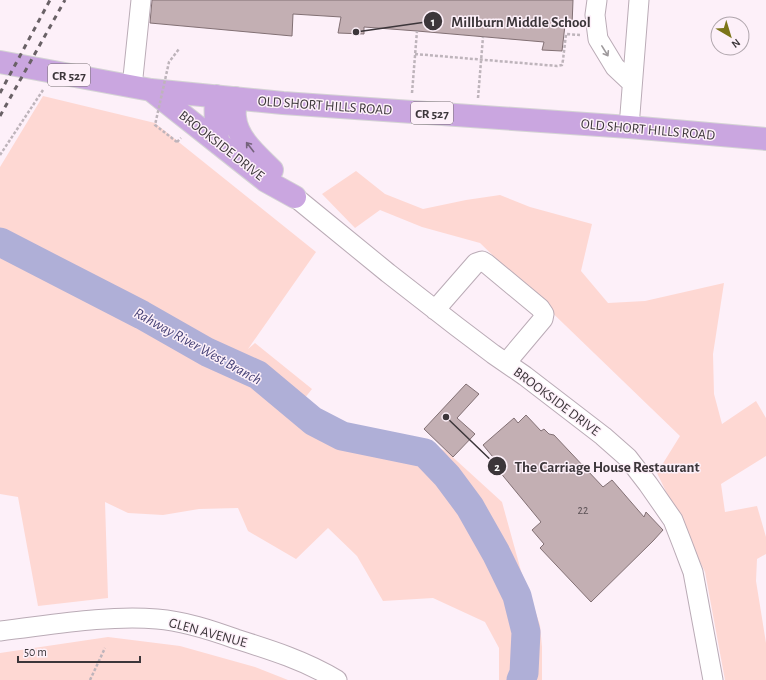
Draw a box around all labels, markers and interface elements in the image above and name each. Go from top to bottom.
callout: Millburn Middle School [423,8,599,35]
text: Millburn Middle School [451,15,591,30]
text: 1 [431,16,435,28]
north arrow [710,16,750,56]
text: N [729,37,742,50]
one-way arrow [601,45,609,56]
road number: CR 527 [48,64,90,86]
street label: OLD SHORT HILLS ROAD [257,94,393,118]
road number: CR 527 [411,102,453,124]
street label: BROOKSIDE DRIVE [176,108,267,183]
street label: OLD SHORT HILLS ROAD [580,117,716,143]
one-way arrow [246,142,254,153]
water label: Rahway River West Branch [132,305,264,388]
street label: BROOKSIDE DRIVE [511,365,602,439]
callout: The Carriage House Restaurant [487,453,708,480]
text: The Carriage House Restaurant [514,460,700,475]
text: 2 [494,461,500,473]
house number: 22 [578,504,589,516]
street label: GLEN AVENUE [167,616,249,650]
scale bar [18,638,140,664]
text: 50 m [24,646,47,658]

